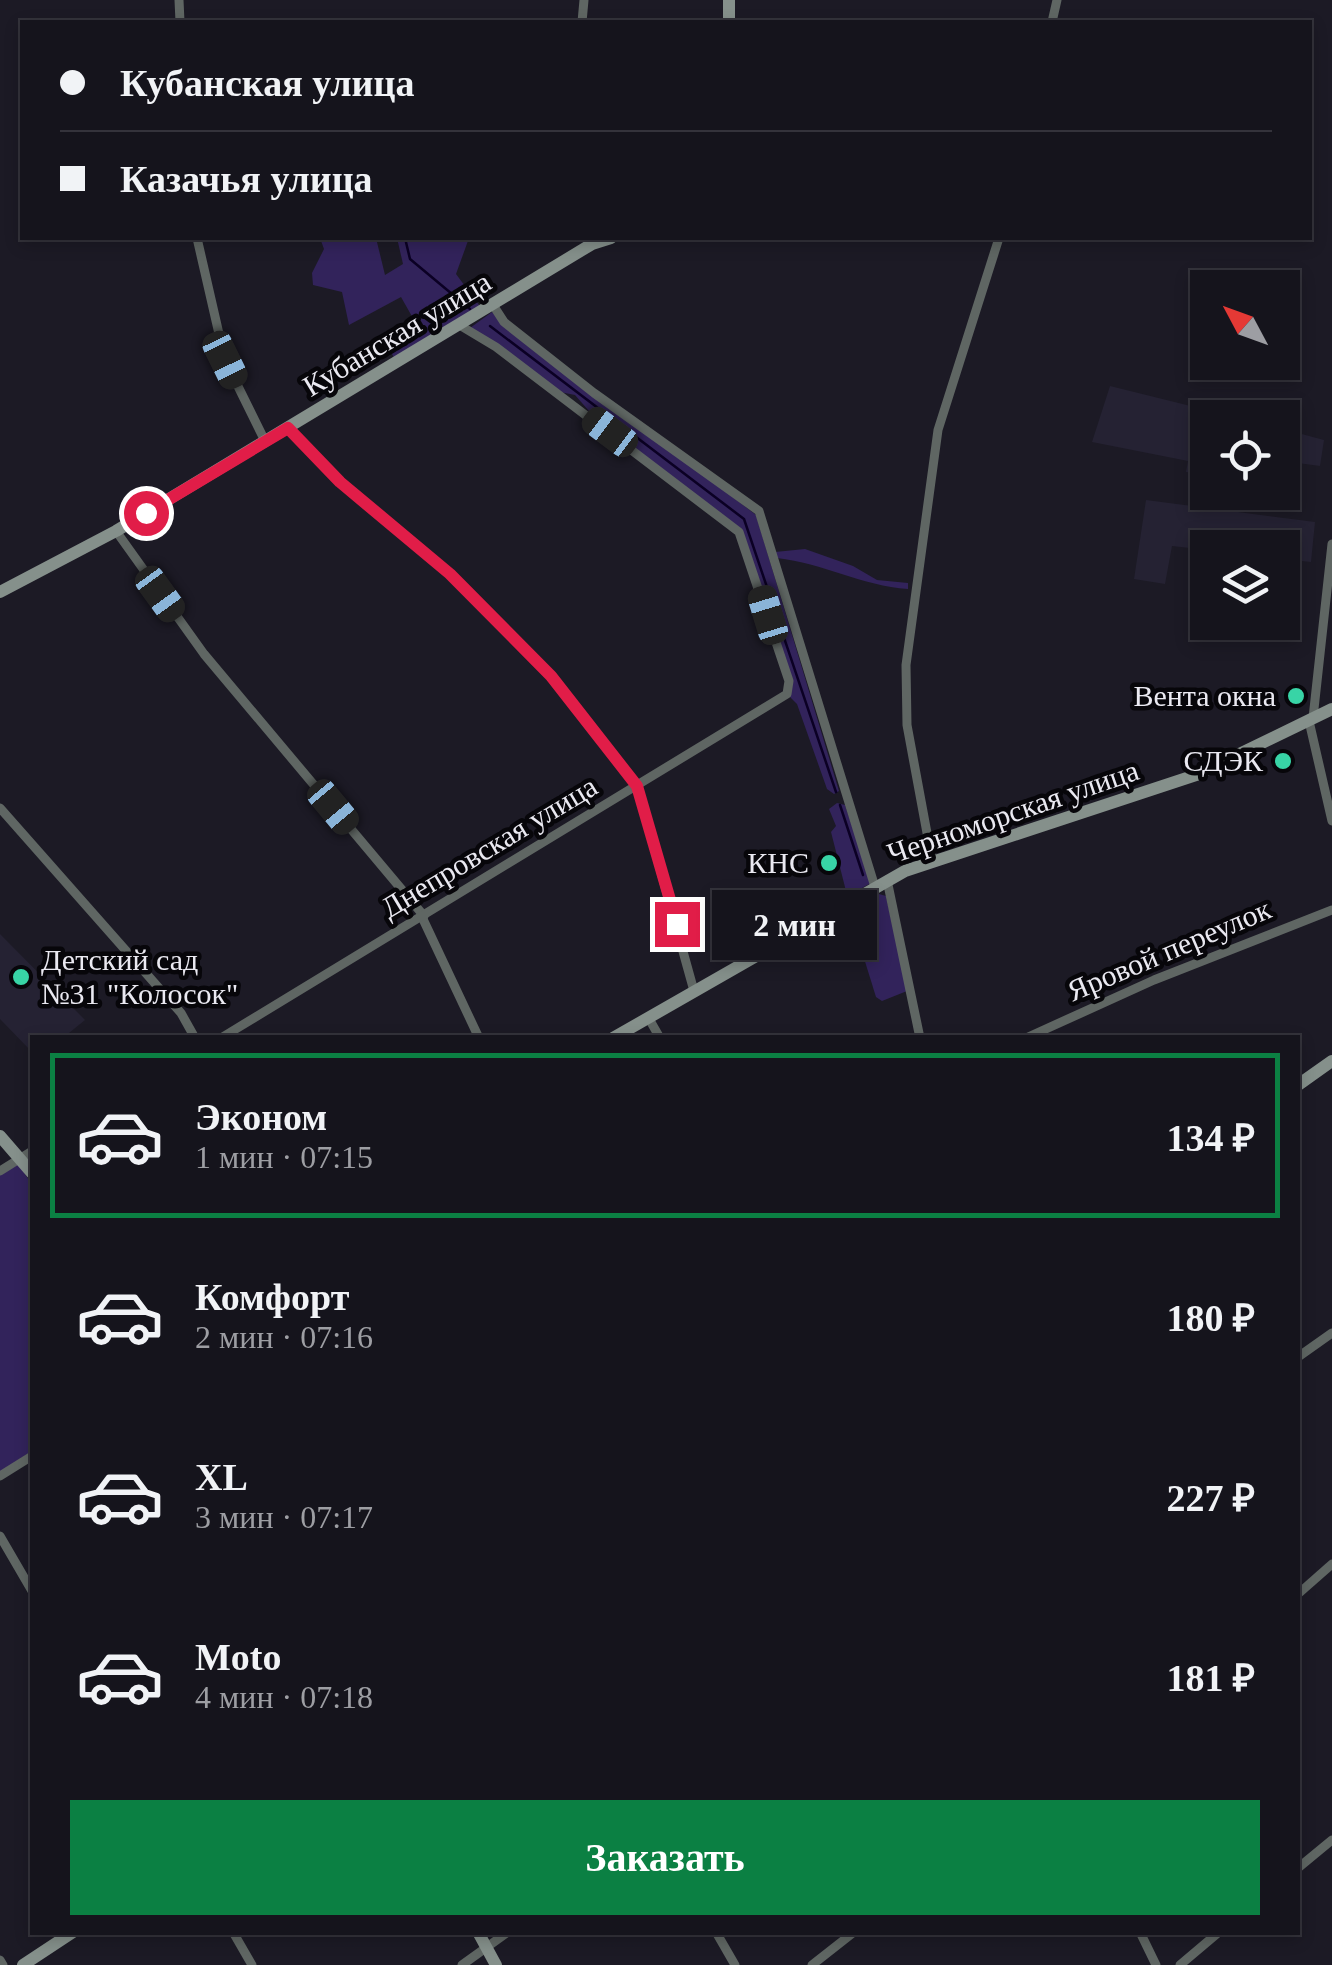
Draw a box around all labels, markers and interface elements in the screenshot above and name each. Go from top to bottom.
text: Кубанская улица [120,62,414,104]
text: Казачья улица [120,158,373,200]
street label: Кубанская улица [297,265,497,403]
north arrow [1190,270,1300,380]
map controls [1190,270,1300,640]
car [198,326,252,394]
button: locate [1190,400,1300,510]
car [577,402,643,462]
route start [124,491,169,536]
button: layers [1190,530,1300,640]
car [130,561,190,627]
car [745,582,791,648]
place label: Вента окна [1133,679,1276,712]
marker: Вента окна [1285,685,1307,707]
place label: СДЭК [1183,744,1264,777]
marker: СДЭК [1272,750,1294,772]
street label: Черноморская улица [883,753,1143,870]
street label: Днепровская улица [375,769,603,924]
car [302,774,364,840]
place label: КНС [747,846,809,879]
marker: КНС [818,852,840,874]
callout: 2 мин [712,889,877,959]
street label: Яровой переулок [1062,892,1276,1007]
route end [655,902,700,947]
text: 2 мин [753,907,836,943]
place label: Детский сад №31 "Колосок" [41,943,238,1010]
marker: Детский сад №31 "Колосок" [10,966,32,988]
icon: car [75,1091,165,1181]
text: Эконом [195,1096,327,1138]
text: 134 ₽ [1166,1117,1255,1159]
text: 1 мин · 07:15 [195,1139,373,1175]
icon: car [75,1271,165,1361]
text: Комфорт [195,1276,349,1318]
text: 180 ₽ [1166,1297,1255,1339]
text: 2 мин · 07:16 [195,1319,373,1355]
icon: car [75,1451,165,1541]
text: XL [195,1456,248,1498]
text: 227 ₽ [1166,1477,1255,1519]
text: 3 мин · 07:17 [195,1499,373,1535]
icon: car [75,1631,165,1721]
text: Moto [195,1636,282,1678]
text: 181 ₽ [1166,1657,1255,1699]
text: 4 мин · 07:18 [195,1679,373,1715]
button: Заказать [70,1800,1260,1915]

